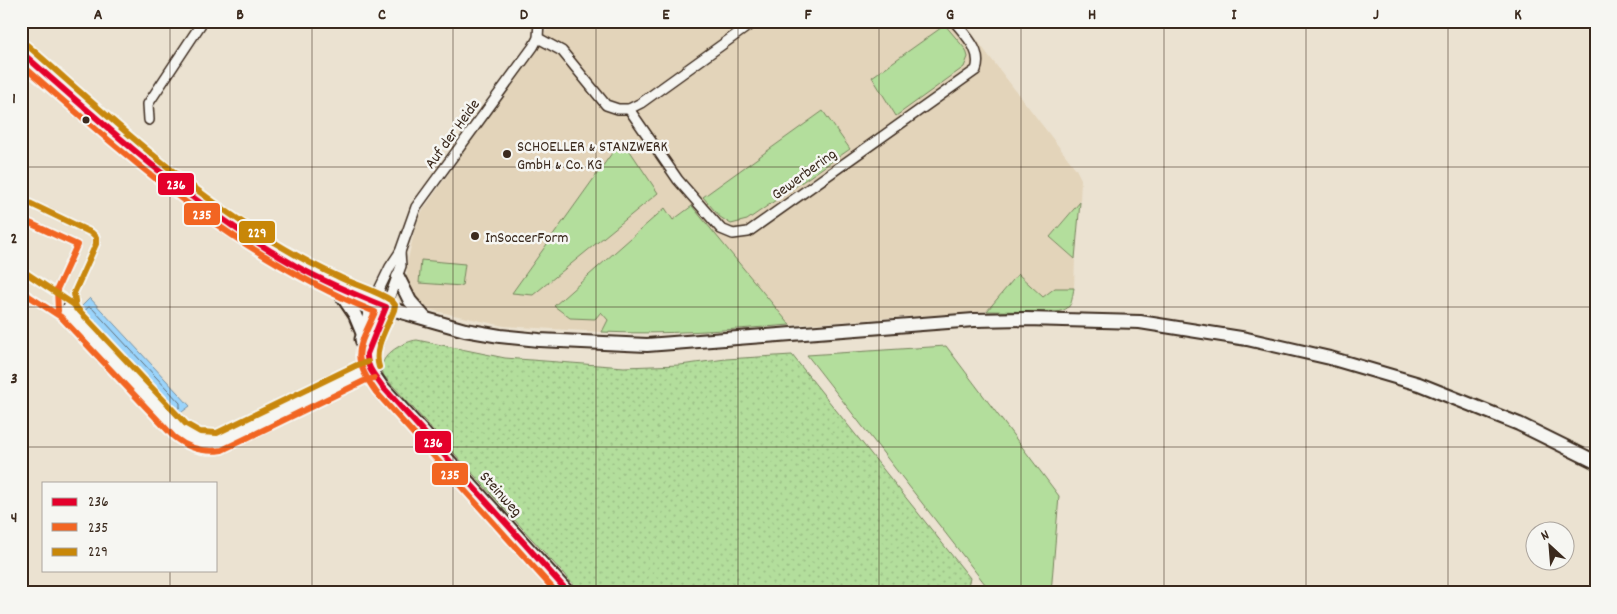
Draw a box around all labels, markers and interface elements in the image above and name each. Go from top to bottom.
text: A [94,4,103,27]
text: B [236,4,244,27]
text: C [378,4,386,27]
text: D [520,4,529,27]
text: E [662,4,670,27]
text: F [804,4,812,27]
text: G [946,4,954,27]
text: H [1088,4,1096,27]
text: I [1232,4,1238,27]
text: J [1373,4,1379,27]
text: K [1514,4,1522,27]
text: 1 [12,88,16,111]
street label: Auf der Heide [420,95,486,174]
unlabelled marker [81,115,91,125]
place label: SCHOELLER & STANZWERK GmbH & Co. KG [517,136,668,177]
street label: Gewerbering [767,143,842,207]
marker: SCHOELLER & STANZWERK GmbH & Co. KG [501,148,513,160]
line badge: 236 [157,172,195,196]
text: 236 [166,176,186,196]
line badge: 235 [183,202,221,226]
text: 235 [193,206,212,226]
line badge: 229 [238,220,276,244]
text: 229 [248,224,266,244]
place label: InSoccerForm [485,227,569,250]
text: 2 [11,228,18,251]
marker: InSoccerForm [469,230,481,242]
text: 3 [10,368,18,391]
line badge: 236 [414,430,452,454]
text: 236 [423,434,443,454]
line badge: 235 [431,462,469,486]
text: 235 [441,466,460,486]
street label: Steinweg [473,467,527,523]
legend [42,482,218,572]
text: 236 [88,492,109,514]
text: 4 [11,507,17,530]
text: 235 [88,518,108,540]
north arrow [1524,522,1574,572]
text: N [1538,526,1553,547]
text: 229 [88,542,108,564]

